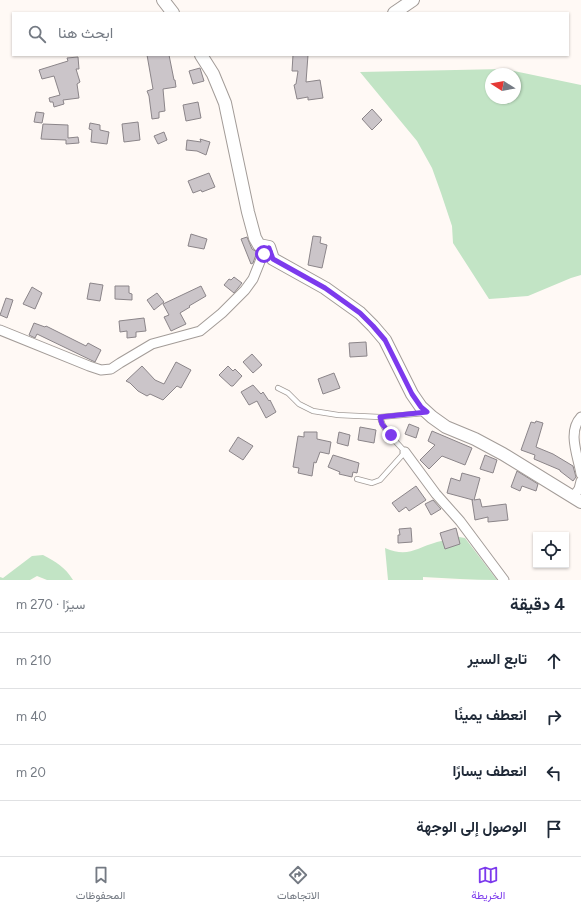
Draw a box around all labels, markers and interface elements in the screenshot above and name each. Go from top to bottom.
search box [12,12,569,56]
icon: search [26,23,48,45]
text: ابحث هنا [58,24,113,42]
north arrow [485,68,521,104]
route start [255,245,273,263]
route end [382,426,400,444]
map controls [533,532,569,568]
button: locate [533,532,569,568]
text: 4 دقيقة [510,594,565,614]
text: سيرًا · 270 m [16,597,85,612]
text: تابع السير [467,650,527,668]
icon: ahead [543,650,565,672]
text: 210 m [16,653,51,668]
text: انعطف يمينًا [454,706,527,724]
icon: right [543,706,565,728]
text: 40 m [16,709,47,724]
text: انعطف يسارًا [452,762,527,780]
icon: left [543,762,565,784]
text: 20 m [16,765,46,780]
text: الوصول إلى الوجهة [416,818,527,836]
icon: arrive [543,818,565,840]
tab: المحفوظات [76,864,125,905]
tab: الاتجاهات [277,864,320,905]
tab: الخريطة [471,864,505,905]

